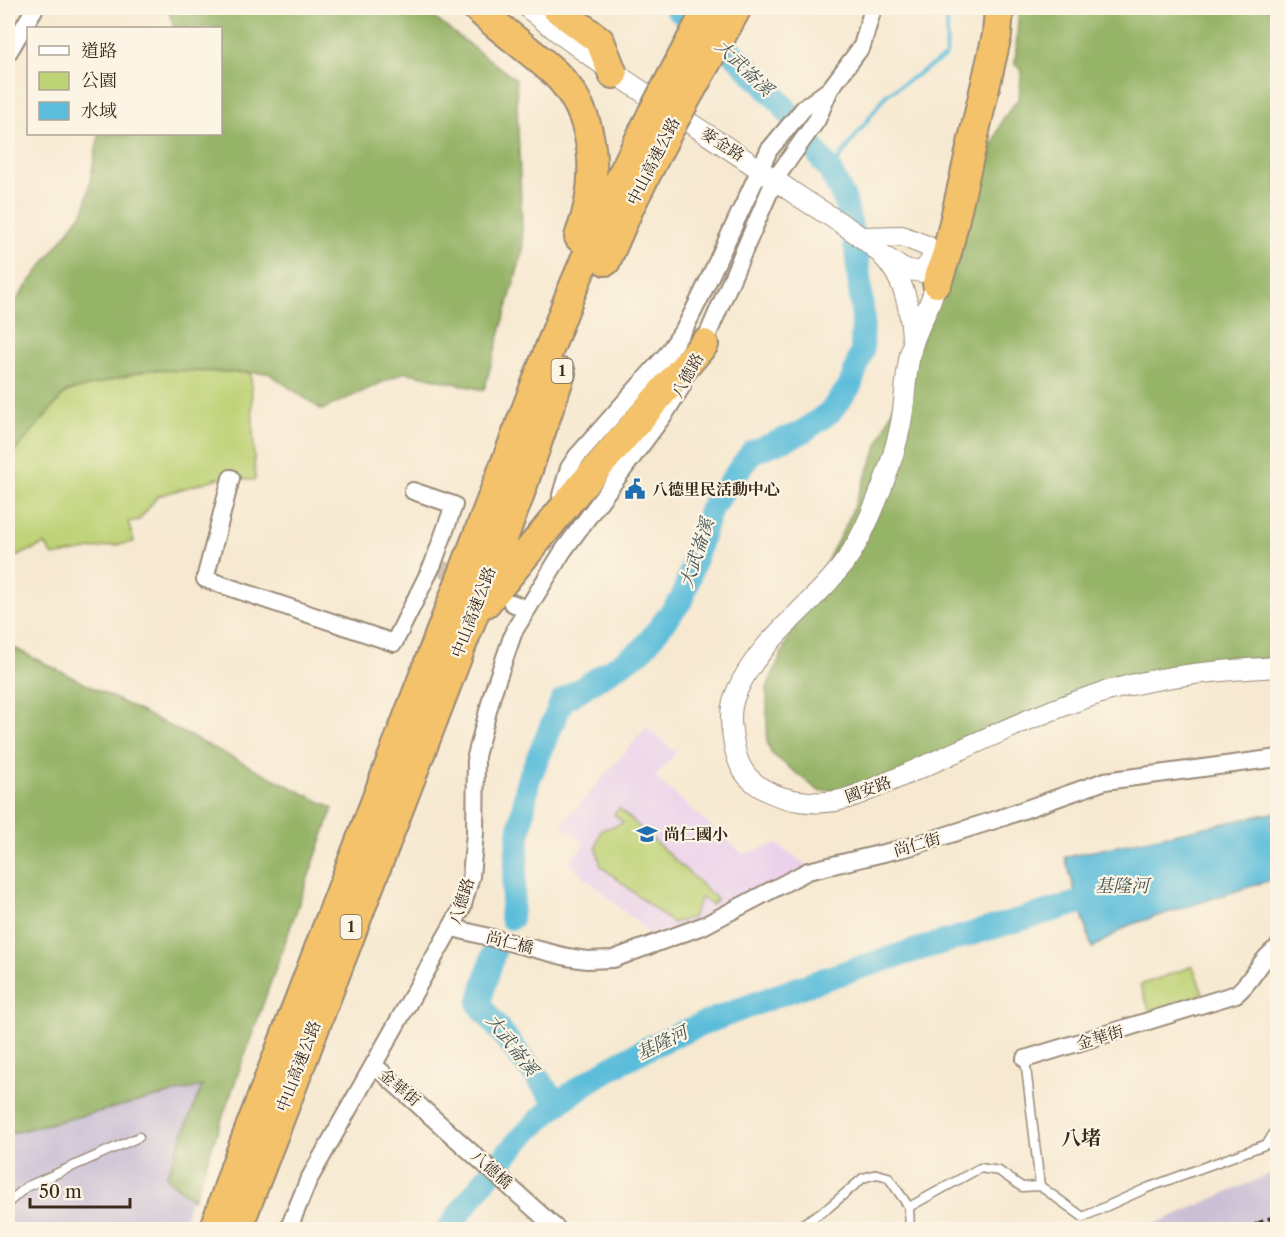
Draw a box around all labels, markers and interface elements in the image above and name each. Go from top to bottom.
legend [27,27,222,135]
water label: 大武崙溪 [710,35,779,102]
text: 道路 [81,40,117,62]
text: 公園 [81,70,117,92]
text: 水域 [81,100,117,122]
street label: 中山高速公路 [622,114,684,208]
street label: 麥金路 [697,123,749,165]
street label: 八德路 [667,349,707,401]
road number: 1 [552,359,572,383]
public building icon: 八德里民活動中心 [623,477,647,501]
place label: 八德里民活動中心 [652,479,780,499]
water label: 大武崙溪 [675,513,719,591]
street label: 中山高速公路 [446,564,500,660]
street label: 國安路 [842,771,894,807]
school or university icon: 尚仁國小 [635,822,659,846]
place label: 尚仁國小 [664,824,728,844]
street label: 尚仁街 [891,828,943,860]
street label: 八德路 [444,875,478,927]
water label: 基隆河 [1095,875,1152,897]
road number: 1 [340,915,362,939]
street label: 尚仁橋 [484,926,536,958]
water label: 大武崙溪 [481,1010,544,1082]
street label: 中山高速公路 [271,1018,325,1114]
water label: 基隆河 [633,1020,694,1065]
street label: 金華街 [1074,1021,1126,1053]
street label: 金華街 [375,1064,425,1110]
district label: 八堵 [1061,1126,1101,1150]
street label: 八德橋 [467,1146,517,1192]
scale bar [30,1171,130,1209]
text: 50 m [39,1181,82,1203]

